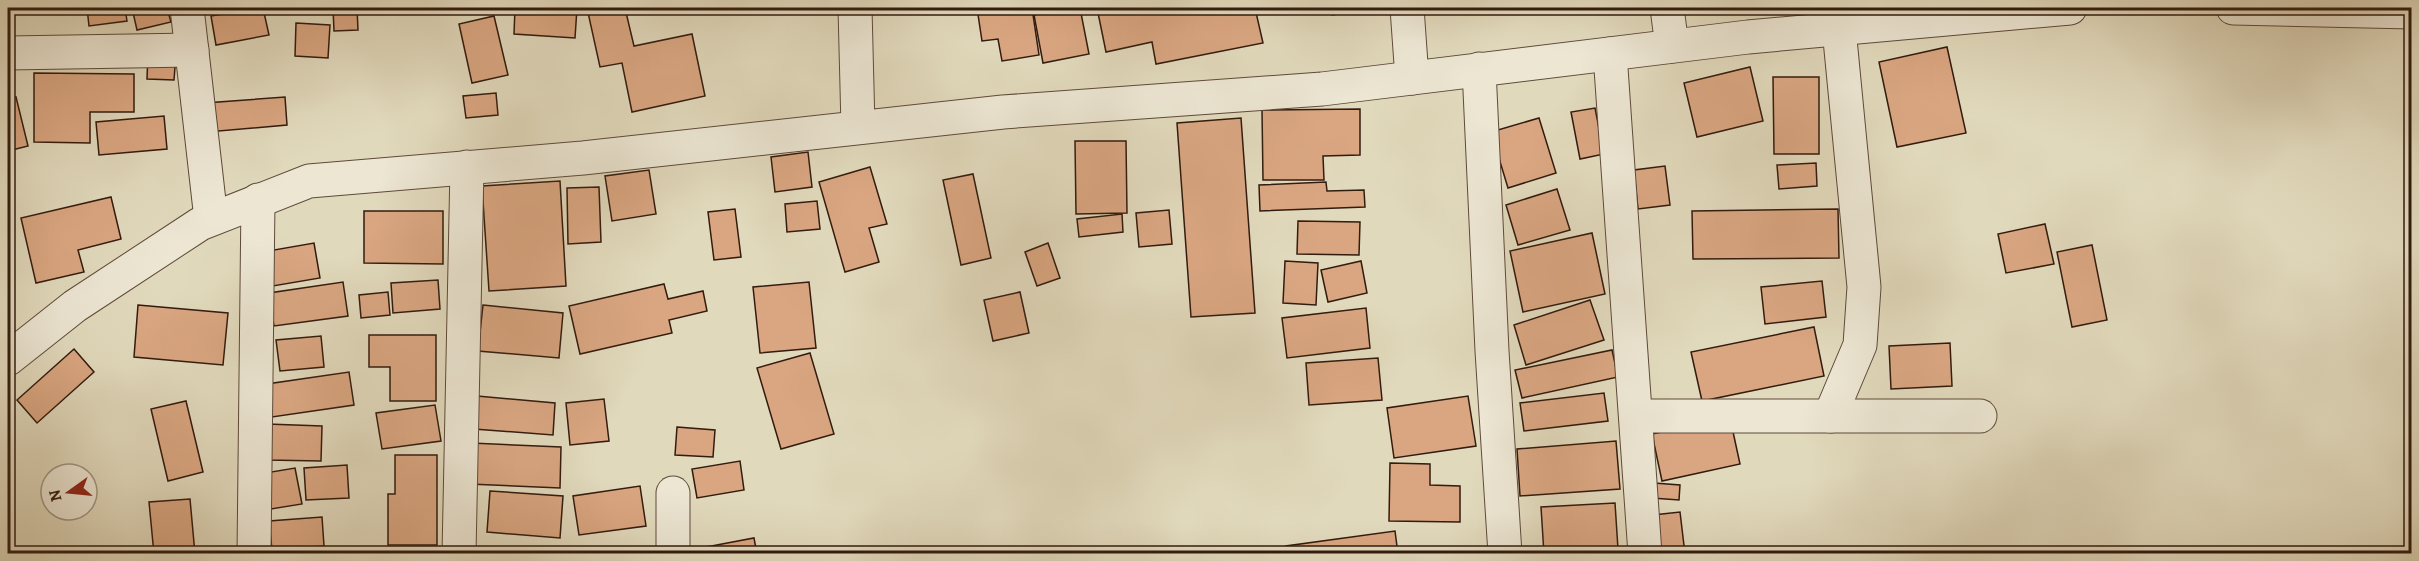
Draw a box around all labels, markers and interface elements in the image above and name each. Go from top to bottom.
north arrow [39,462,99,522]
text: N [43,487,68,504]

